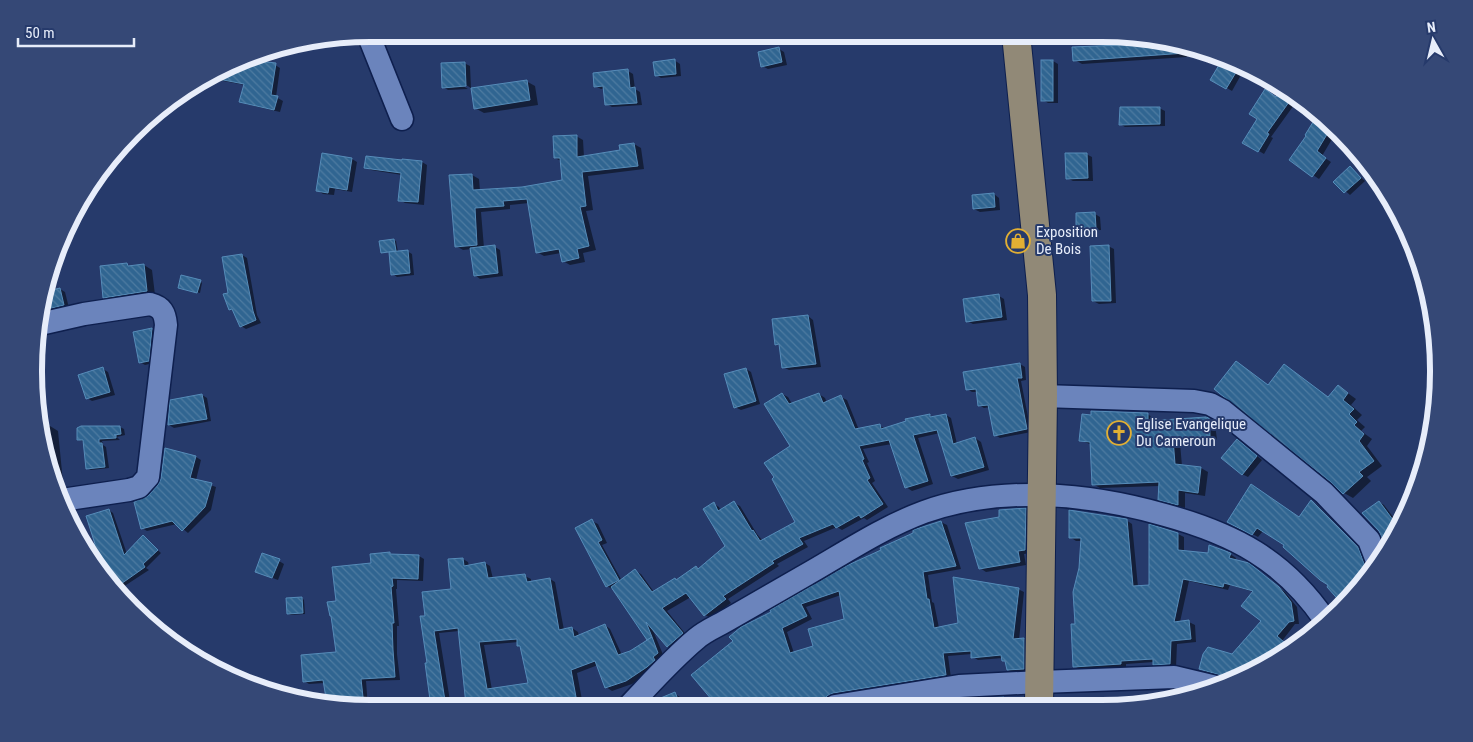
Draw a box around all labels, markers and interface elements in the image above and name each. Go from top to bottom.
scale bar [18,15,134,47]
north arrow [1408,15,1458,65]
text: N [1426,19,1437,36]
text: 50 m [25,24,55,42]
place label: Exposition De Bois [1036,223,1098,258]
shop icon: Exposition De Bois [1005,228,1031,254]
place label: Eglise Evangelique Du Cameroun [1136,415,1246,450]
church icon: Eglise Evangelique Du Cameroun [1106,420,1132,446]

